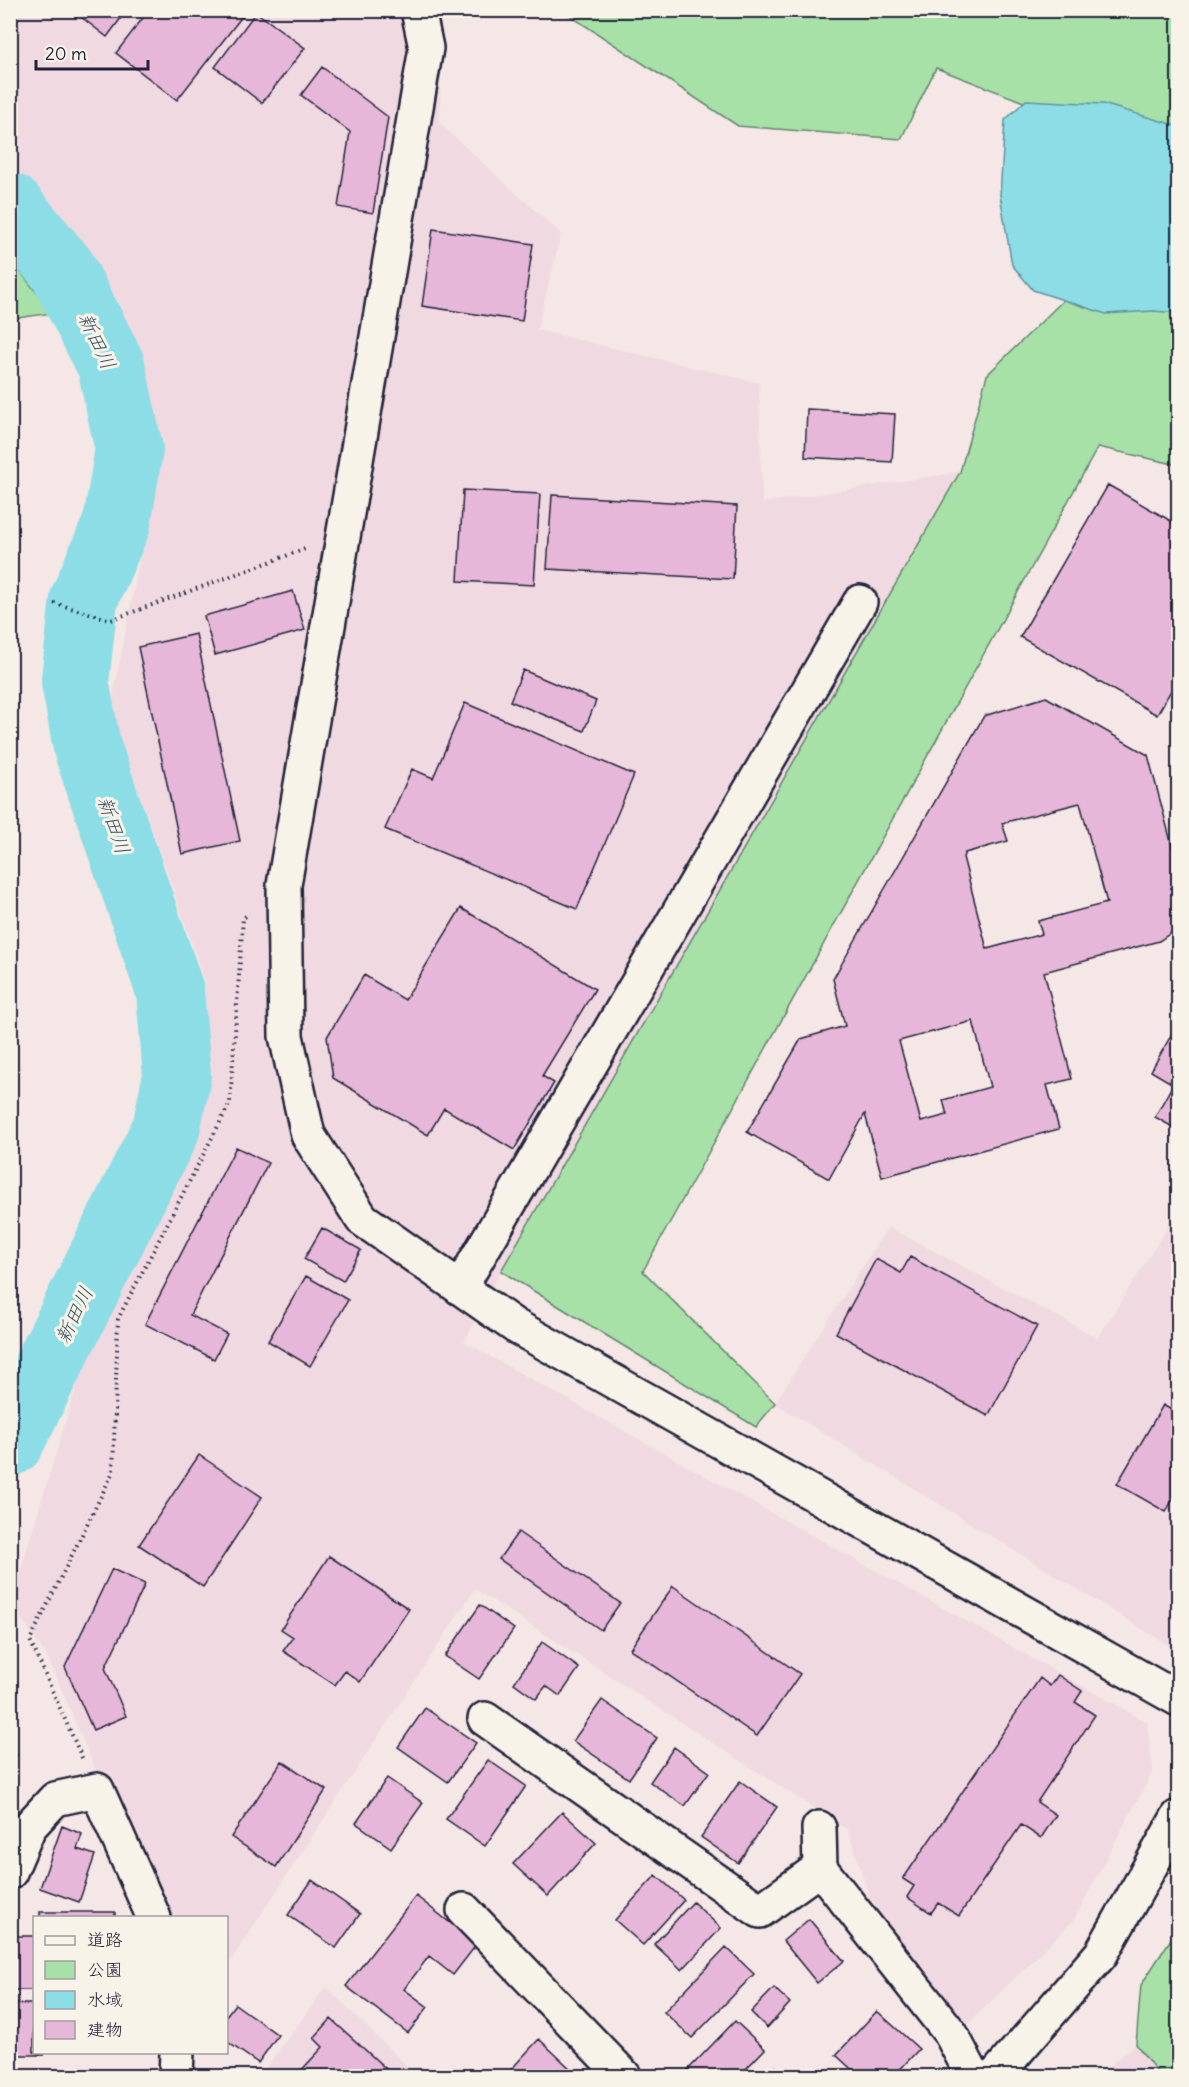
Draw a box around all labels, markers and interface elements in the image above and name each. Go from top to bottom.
scale bar [36,33,148,71]
text: 20 m [45,42,87,65]
water label: 新田川 [73,308,121,373]
water label: 新田川 [93,792,136,857]
water label: 新田川 [49,1282,98,1347]
legend [33,1916,228,2054]
text: 道路 [87,1928,123,1951]
text: 公園 [87,1958,123,1981]
text: 水域 [87,1988,123,2011]
text: 建物 [87,2018,123,2041]

